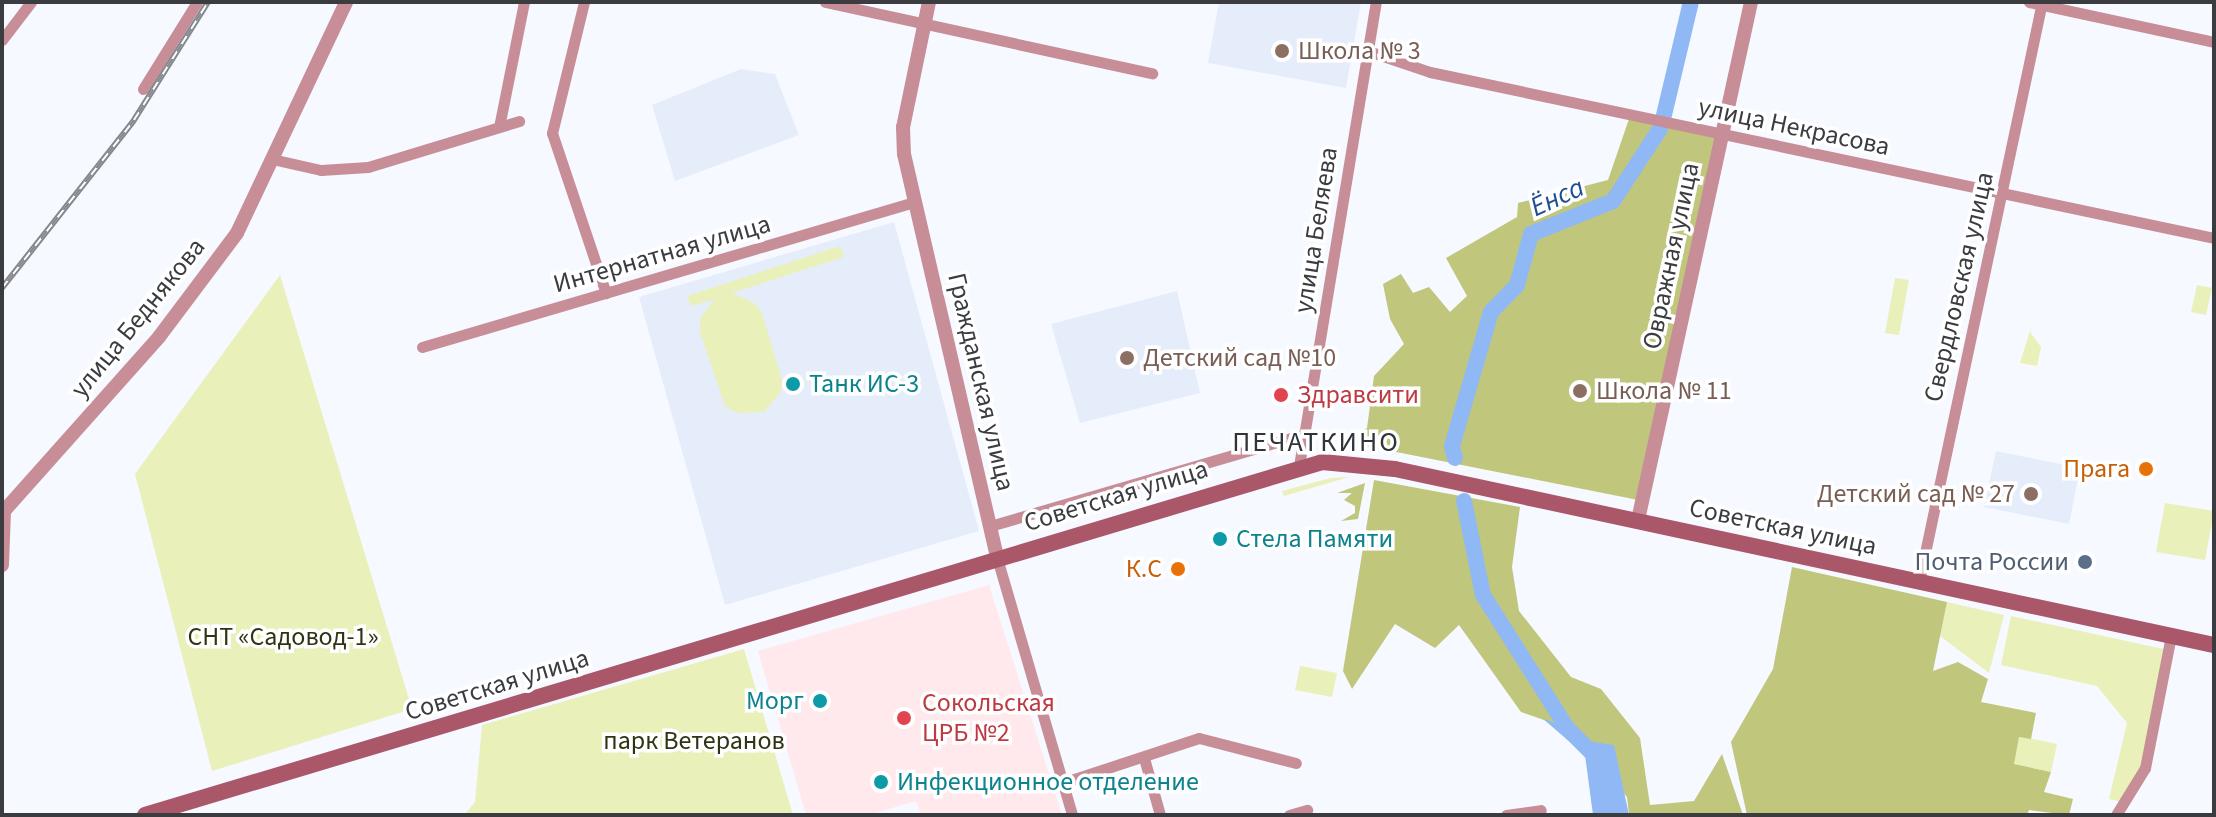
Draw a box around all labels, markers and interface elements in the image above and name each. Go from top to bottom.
place label: Школа № 3 [1298,35,1421,67]
marker: Школа № 3 [1273,42,1291,60]
street label: улица Некрасова [1695,91,1893,163]
street label: улица Беляева [1287,145,1345,315]
street label: Овражная улица [1636,160,1706,352]
street label: Свердловская улица [1917,169,2001,405]
water label: Ёнса [1525,170,1589,224]
street label: Интернатная улица [550,208,774,300]
street label: улица Беднякова [64,232,212,404]
street label: Гражданская улица [941,270,1021,494]
place label: Детский сад №10 [1143,342,1336,374]
marker: Детский сад №10 [1118,349,1136,367]
place label: Танк ИС-3 [809,368,919,400]
marker: Танк ИС-3 [784,375,802,393]
place label: Школа № 11 [1596,375,1732,407]
place label: Здравсити [1297,379,1419,411]
marker: Школа № 11 [1571,382,1589,400]
marker: Здравсити [1272,386,1290,404]
district label: ПЕЧАТКИНО [1232,425,1400,459]
street label: Советская улица [1020,453,1212,539]
place label: Прага [2063,453,2130,485]
marker: Прага [2137,460,2155,478]
place label: Детский сад № 27 [1817,478,2015,510]
marker: Детский сад № 27 [2022,485,2040,503]
street label: Советская улица [1686,492,1880,562]
place label: Стела Памяти [1236,523,1393,555]
marker: Стела Памяти [1211,530,1229,548]
place label: Почта России [1914,546,2069,578]
place label: К.С [1126,553,1162,585]
marker: Почта России [2076,553,2094,571]
marker: К.С [1169,560,1187,578]
park label: СНТ «Садовод-1» [187,621,379,653]
street label: Советская улица [401,642,593,728]
place label: Морг [746,685,804,717]
place label: Сокольская ЦРБ №2 [922,687,1055,748]
marker: Морг [811,692,829,710]
marker: Сокольская ЦРБ №2 [893,707,915,729]
park label: парк Ветеранов [603,725,785,757]
place label: Инфекционное отделение [897,766,1199,798]
marker: Инфекционное отделение [872,773,890,791]

